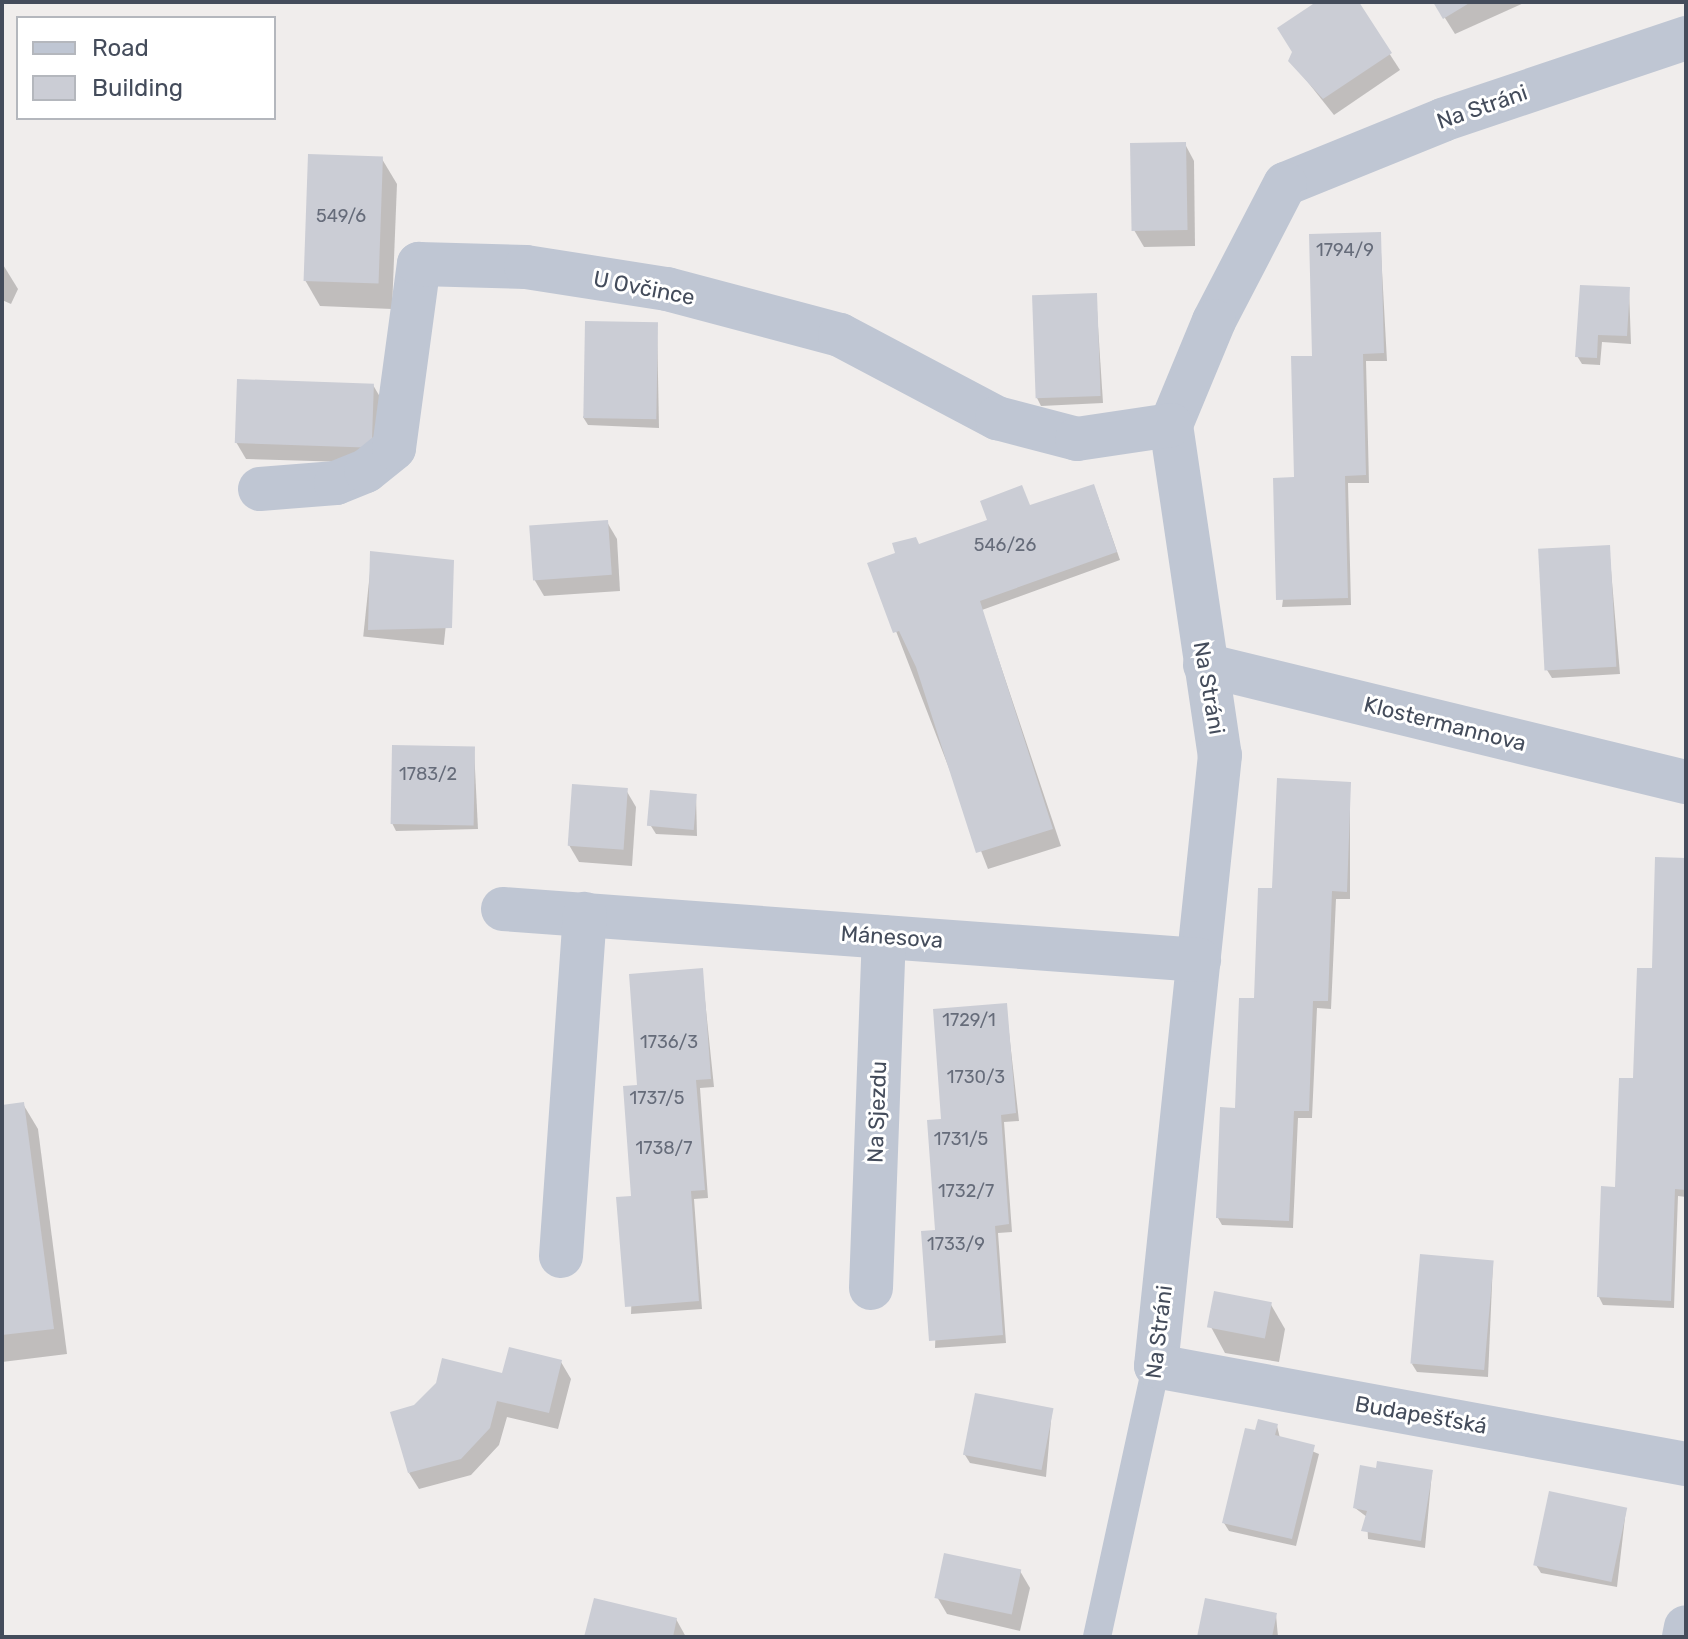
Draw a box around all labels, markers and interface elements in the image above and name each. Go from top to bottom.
legend [16,16,276,120]
text: Road [92,34,149,62]
text: Building [92,74,183,102]
street label: Na Stráni [1433,79,1531,135]
house number: 549/6 [316,205,366,227]
house number: 1794/9 [1316,239,1374,261]
street label: U Ovčince [591,265,697,311]
house number: 546/26 [974,534,1036,556]
street label: Na Stráni [1188,639,1230,737]
street label: Klostermannova [1361,691,1529,757]
house number: 1783/2 [399,763,457,785]
street label: Mánesova [840,920,944,954]
house number: 1729/1 [942,1009,996,1031]
house number: 1736/3 [640,1031,698,1053]
street label: Na Sjezdu [862,1061,892,1163]
house number: 1730/3 [947,1066,1005,1088]
house number: 1737/5 [629,1087,685,1109]
house number: 1731/5 [934,1128,988,1150]
house number: 1738/7 [635,1137,693,1159]
house number: 1732/7 [938,1180,994,1202]
house number: 1733/9 [927,1233,985,1255]
street label: Na Stráni [1140,1284,1178,1380]
street label: Budapešťská [1353,1390,1489,1440]

